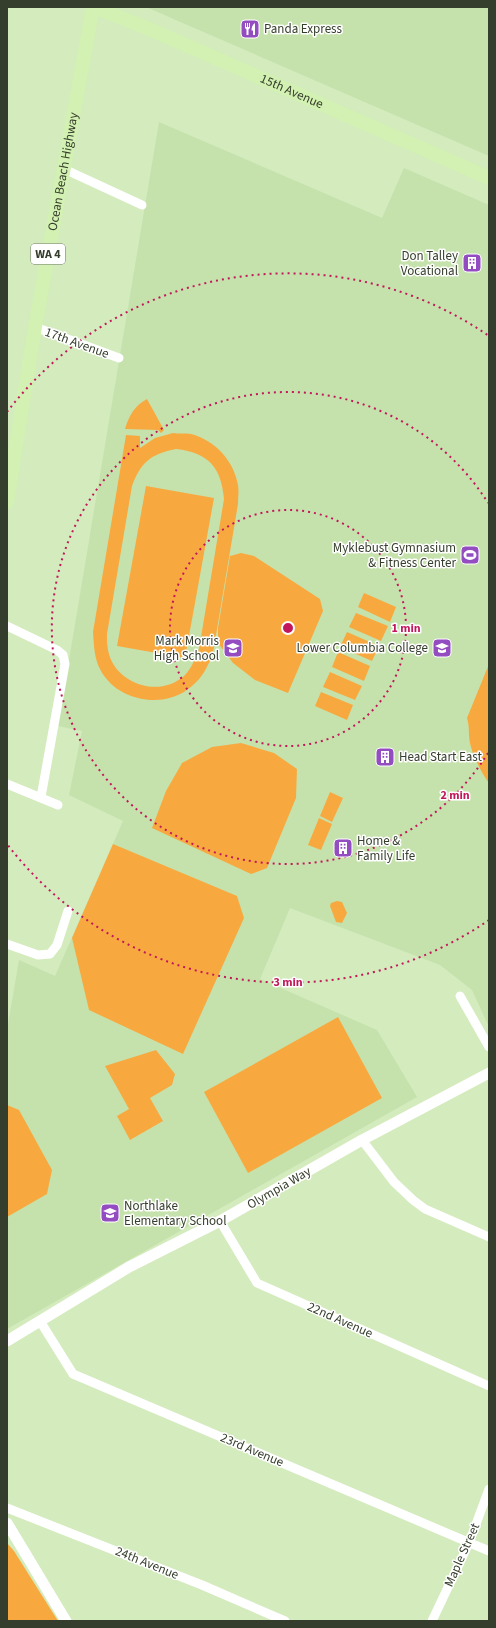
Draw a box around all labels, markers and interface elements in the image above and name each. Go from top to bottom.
restaurant icon: Panda Express [239,18,261,40]
place label: Panda Express [264,20,343,38]
street label: 15th Avenue [257,70,326,113]
street label: Ocean Beach Highway [44,111,83,232]
road number: WA 4 [31,244,65,264]
place label: Don Talley Vocational [401,247,458,280]
building icon: Don Talley Vocational [461,252,483,274]
street label: 17th Avenue [42,323,112,363]
place label: Myklebust Gymnasium & Fitness Center [333,539,456,572]
sports icon: Myklebust Gymnasium & Fitness Center [459,544,481,566]
text: 1 min [391,620,421,637]
centre of rings [281,621,295,635]
place label: Mark Morris High School [154,632,220,665]
school or university icon: Mark Morris High School [222,637,244,659]
school or university icon: Lower Columbia College [431,637,453,659]
place label: Lower Columbia College [297,639,428,657]
building icon: Head Start East [374,746,396,768]
place label: Head Start East [399,748,483,766]
text: 2 min [440,787,470,804]
place label: Home & Family Life [357,832,415,865]
building icon: Home & Family Life [332,837,354,859]
text: 3 min [273,974,303,991]
street label: Olympia Way [244,1162,314,1214]
place label: Northlake Elementary School [124,1197,226,1230]
school or university icon: Northlake Elementary School [99,1202,121,1224]
street label: 22nd Avenue [304,1298,376,1342]
street label: 23rd Avenue [218,1429,286,1471]
street label: Maple Street [440,1520,484,1590]
street label: 24th Avenue [113,1542,181,1584]

